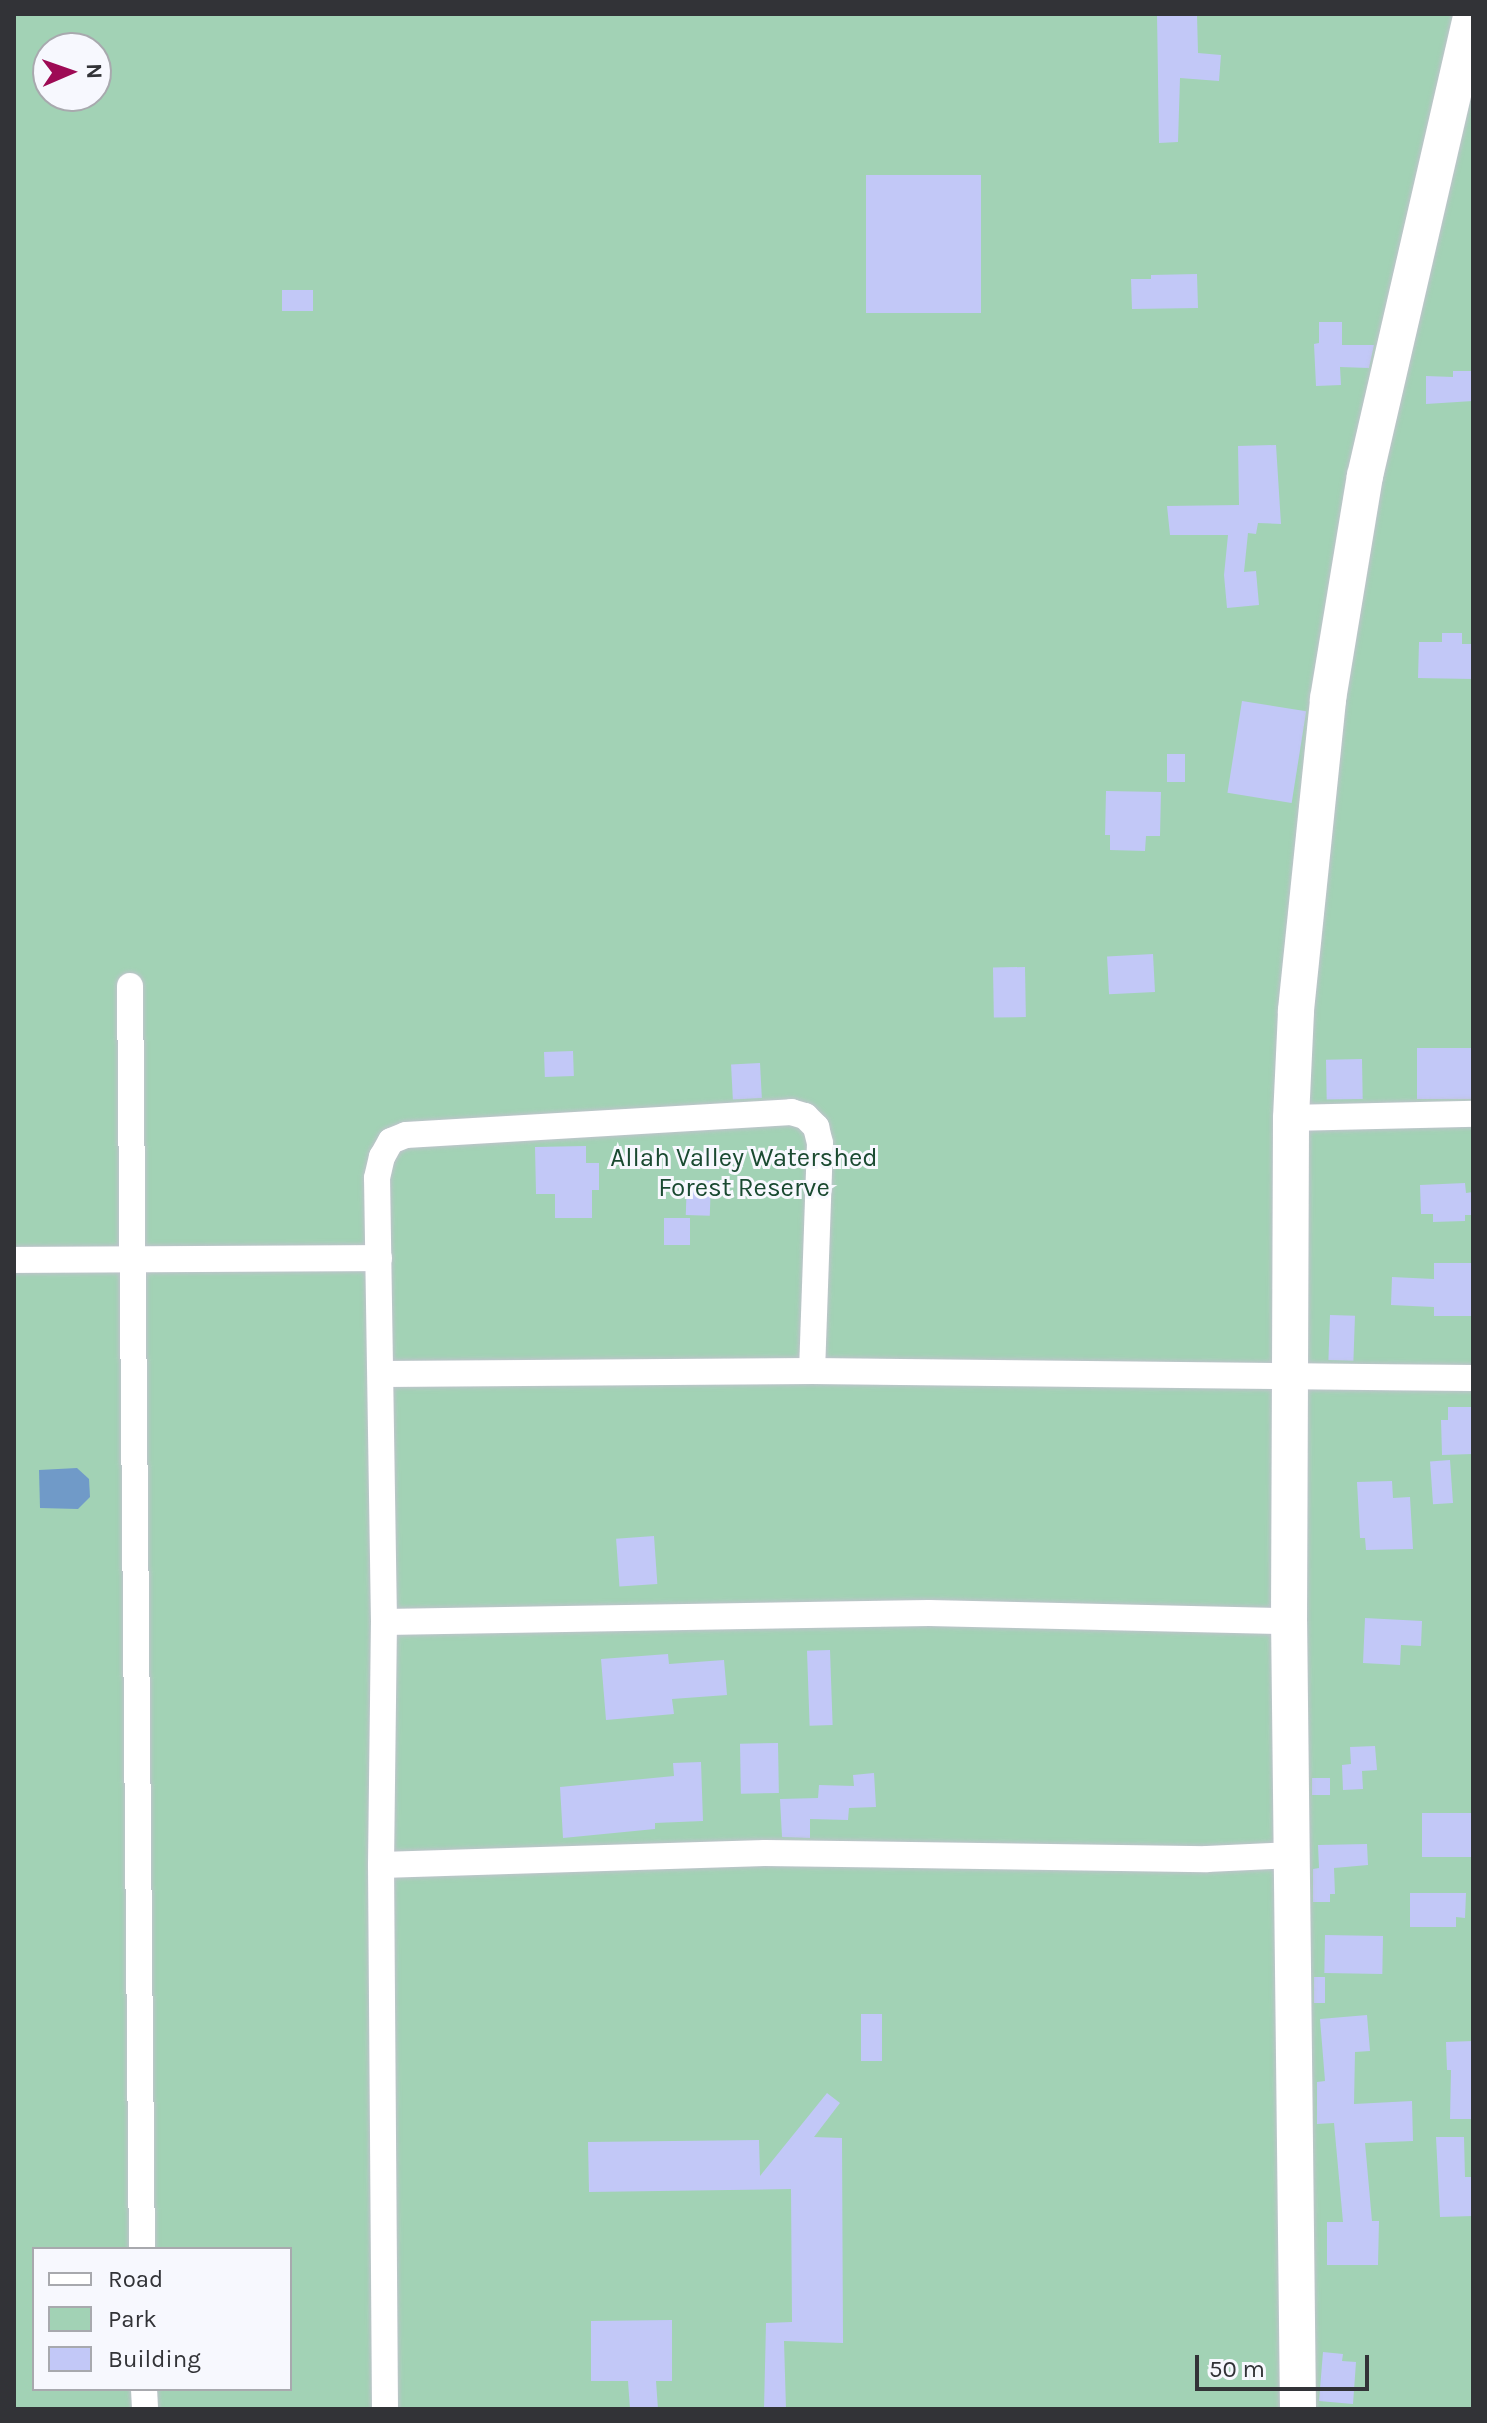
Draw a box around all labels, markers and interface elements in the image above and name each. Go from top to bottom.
north arrow [32,32,112,112]
text: N [81,63,107,80]
park label: Allah Valley Watershed Forest Reserve [610,1142,878,1204]
legend [32,2247,292,2391]
text: Road [108,2265,163,2293]
text: Park [108,2305,157,2333]
scale bar [1199,2339,1373,2389]
text: Building [108,2345,201,2373]
text: 50 m [1209,2355,1265,2383]

